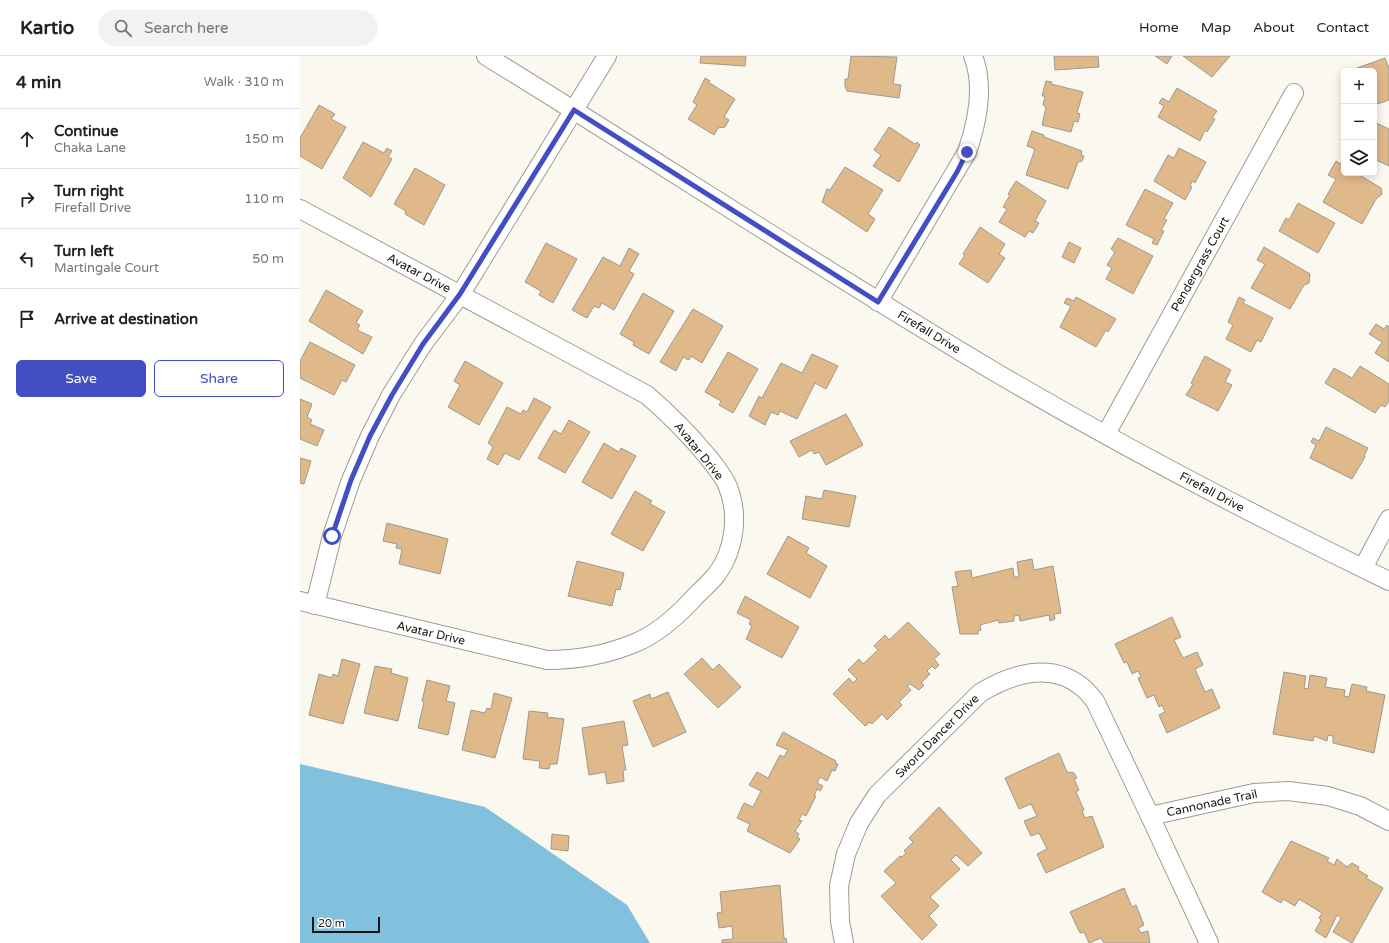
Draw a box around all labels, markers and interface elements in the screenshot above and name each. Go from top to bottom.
search box [98,10,378,46]
text: Kartio [20,17,74,39]
icon: search [112,17,134,39]
text: Search here [144,19,229,37]
text: Home [1139,19,1179,36]
text: Map [1201,19,1231,36]
text: About [1253,19,1295,36]
text: Contact [1317,19,1369,36]
map controls [1341,68,1377,176]
button: + [1341,68,1377,104]
text: 4 min [16,72,61,93]
text: Walk · 310 m [204,74,284,90]
button: − [1341,104,1377,140]
text: Continue [54,122,118,140]
icon: ahead [16,128,38,150]
text: 150 m [244,131,284,147]
text: Chaka Lane [54,140,126,156]
button: layers [1341,140,1377,176]
route end [958,143,976,161]
text: Turn right [54,182,124,200]
icon: right [16,188,38,210]
text: 110 m [244,191,284,207]
text: Firefall Drive [54,200,131,216]
street label: Pendergrass Court [1168,214,1232,314]
text: Turn left [54,242,114,260]
icon: left [16,248,38,270]
street label: Avatar Drive [385,250,453,296]
text: 50 m [252,251,284,267]
text: Martingale Court [54,260,159,276]
icon: arrive [16,308,38,330]
street label: Firefall Drive [895,308,963,356]
text: Arrive at destination [54,310,198,328]
button: Save [16,360,146,397]
button: Share [154,360,284,397]
street label: Avatar Drive [672,419,727,483]
street label: Firefall Drive [1177,469,1247,515]
route start [323,527,341,545]
street label: Avatar Drive [395,618,467,648]
street label: Sword Dancer Drive [892,691,982,781]
street label: Cannonade Trail [1165,787,1259,819]
scale bar [312,915,380,934]
text: 20 m [318,917,345,930]

